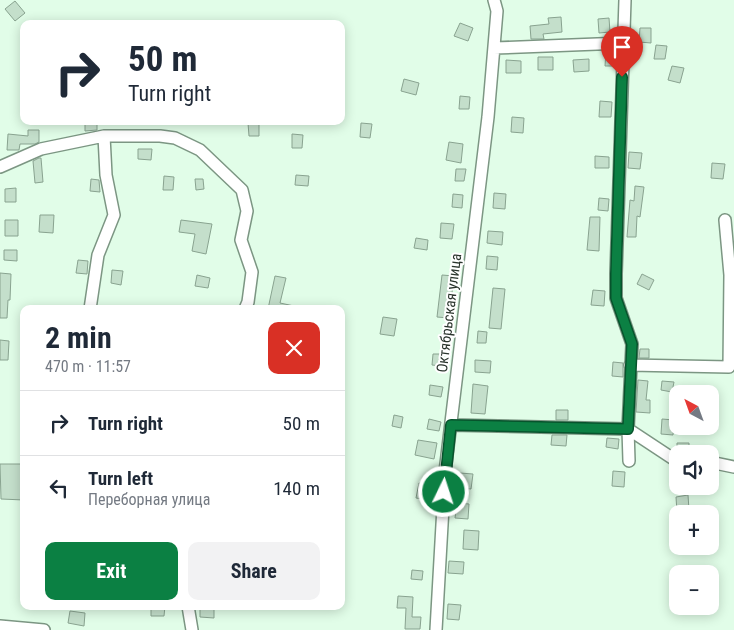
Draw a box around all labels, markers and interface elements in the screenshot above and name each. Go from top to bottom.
pin [601,26,643,77]
icon: arrive [608,33,636,61]
text: 50 m [128,39,197,80]
icon: right [45,40,110,105]
text: Turn right [128,81,211,106]
street label: Октябрьская улица [433,252,465,374]
text: 2 min [45,320,112,355]
button: close [268,322,320,374]
text: 470 m · 11:57 [45,357,131,376]
north arrow [669,385,719,435]
map controls [669,385,719,615]
icon: right [45,409,73,437]
text: Turn right [88,412,163,435]
text: 50 m [283,412,320,435]
button: sound [669,445,719,495]
position arrow [417,465,469,517]
text: Turn left [88,467,153,490]
icon: left [45,474,73,502]
text: 140 m [273,477,320,500]
text: Переборная улица [88,490,210,509]
button: + [669,505,719,555]
button: Exit [45,542,178,600]
button: Share [188,542,320,600]
button: − [669,565,719,615]

